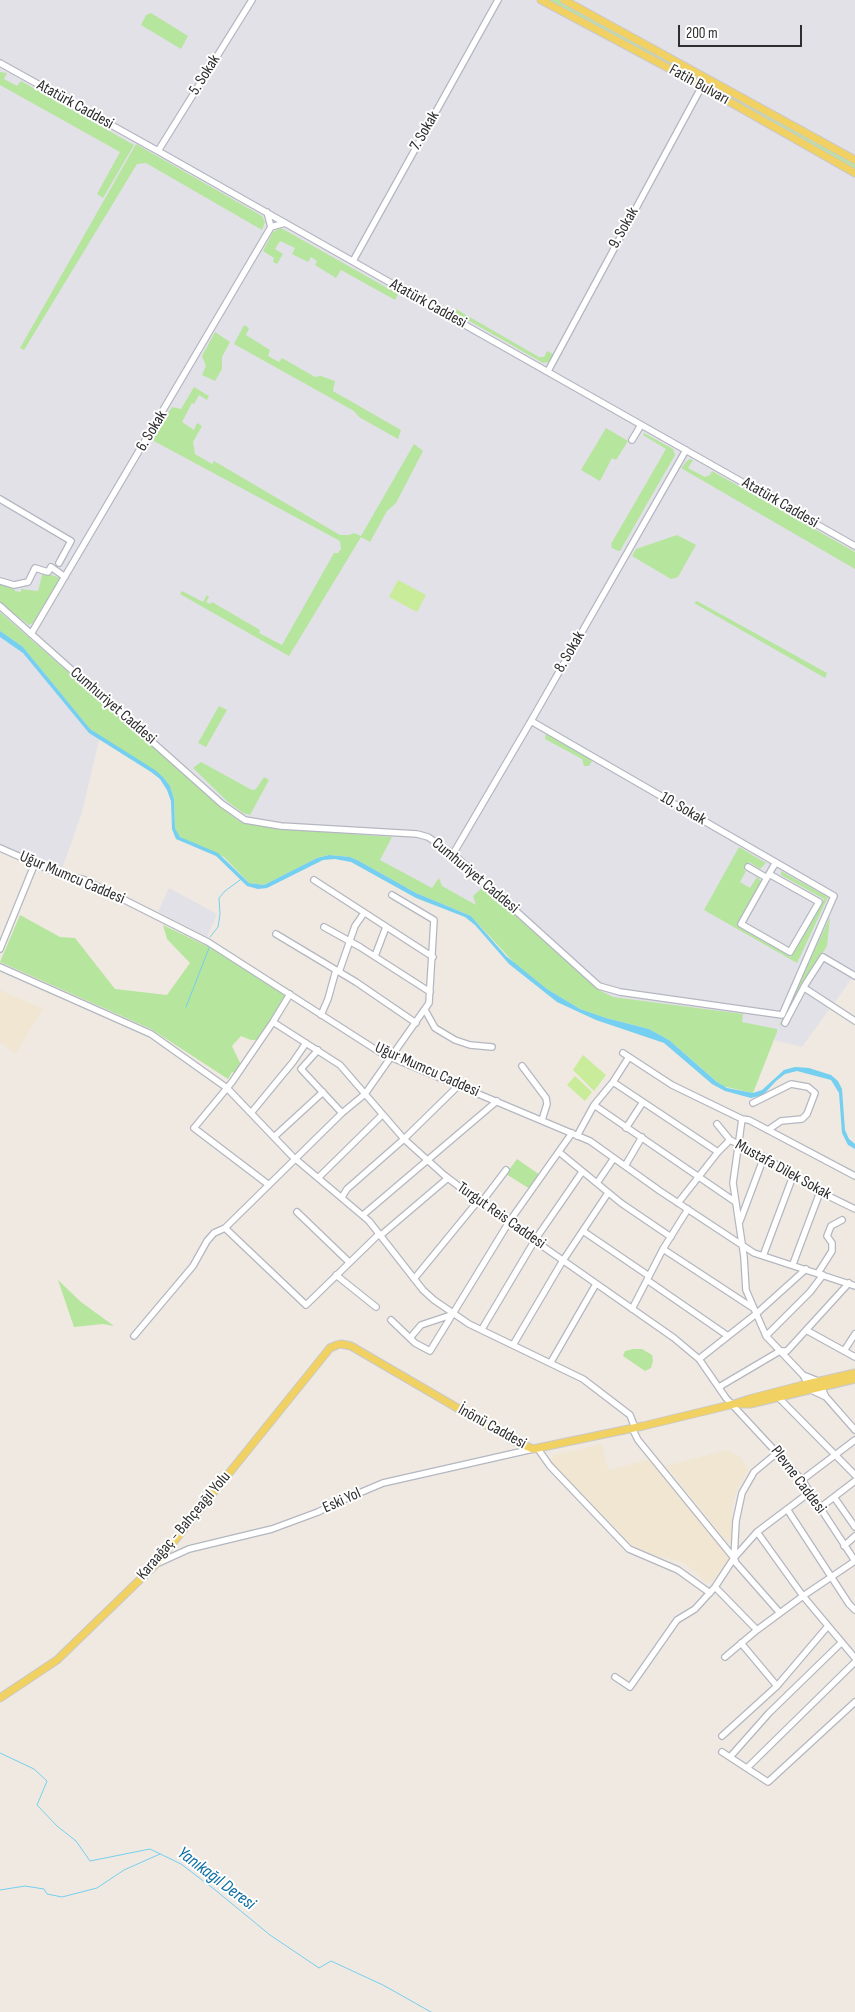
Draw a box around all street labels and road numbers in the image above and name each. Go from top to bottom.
street label: 5. Sokak [185,51,225,99]
street label: Fatih Bulvarı [666,61,732,109]
street label: Atatürk Caddesi [33,76,117,134]
street label: 7. Sokak [406,108,444,154]
street label: 9. Sokak [605,204,643,252]
street label: Atatürk Caddesi [386,275,470,333]
street label: 6. Sokak [132,407,172,455]
street label: Atatürk Caddesi [738,473,822,533]
street label: 8. Sokak [551,628,589,676]
street label: Cumhuriyet Caddesi [66,663,160,749]
street label: 10. Sokak [657,788,709,830]
street label: Cumhuriyet Caddesi [428,834,522,918]
street label: Uğur Mumcu Caddesi [17,847,127,909]
street label: Uğur Mumcu Caddesi [372,1038,482,1102]
street label: Mustafa Dilek Sokak [732,1136,834,1204]
street label: Turgut Reis Caddesi [453,1178,549,1254]
street label: İnönü Caddesi [455,1400,529,1454]
street label: Plevne Caddesi [766,1442,830,1518]
street label: Karaağaç - Bahçeağıl Yolu [133,1468,235,1584]
street label: Eski Yol [320,1484,364,1518]

